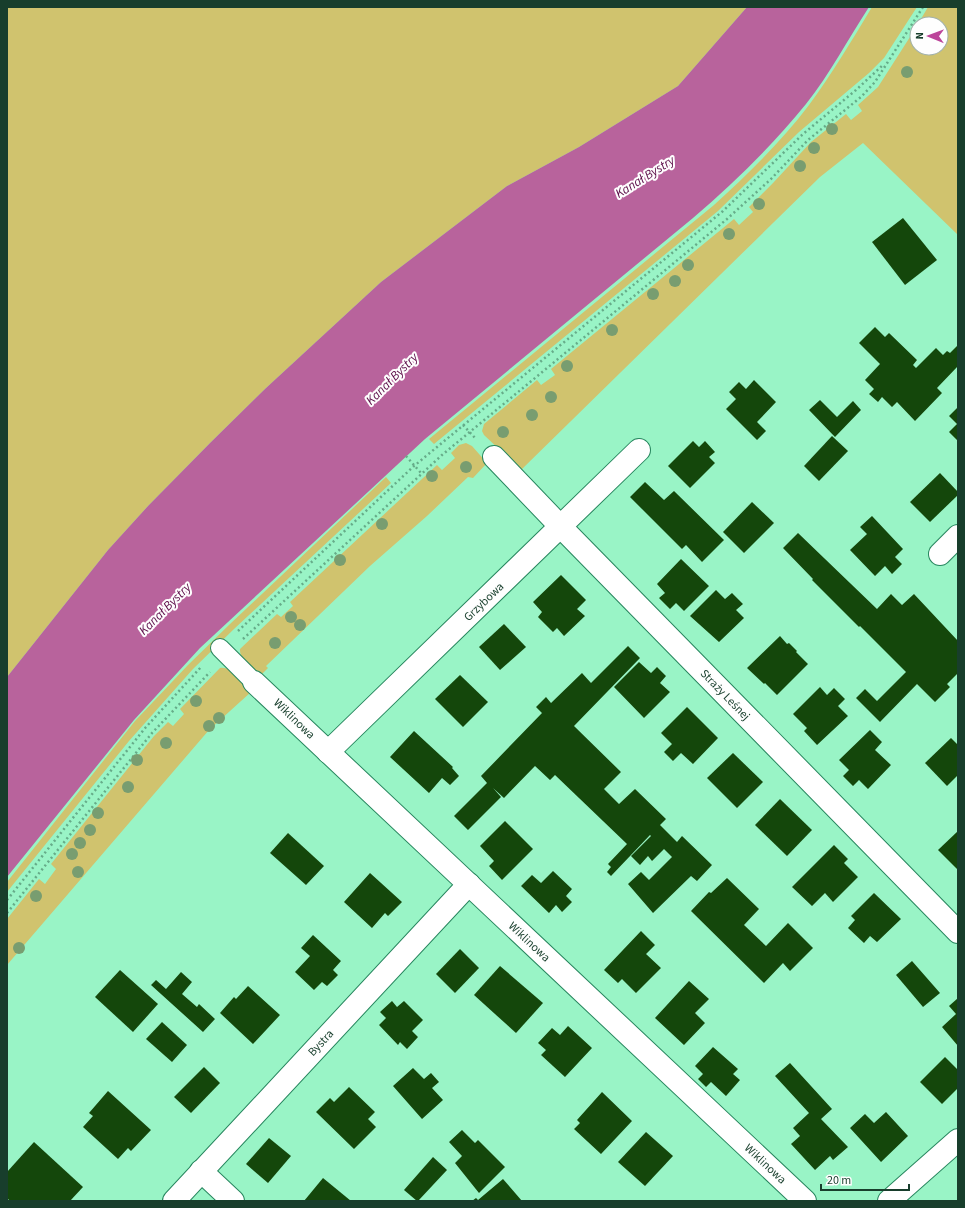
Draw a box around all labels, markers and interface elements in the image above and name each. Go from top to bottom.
north arrow [909,16,949,56]
text: N [912,32,927,40]
water label: Kanał Bystry [612,151,679,202]
water label: Kanał Bystry [362,348,423,409]
water label: Kanał Bystry [135,578,196,639]
street label: Grzybowa [460,579,508,625]
street label: Straży Leśnej [696,666,754,724]
street label: Wiklinowa [269,695,319,743]
street label: Wiklinowa [504,918,554,966]
street label: Bystra [304,1026,338,1060]
street label: Wiklinowa [740,1140,790,1188]
scale bar [821,1166,909,1192]
text: 20 m [827,1172,851,1189]

